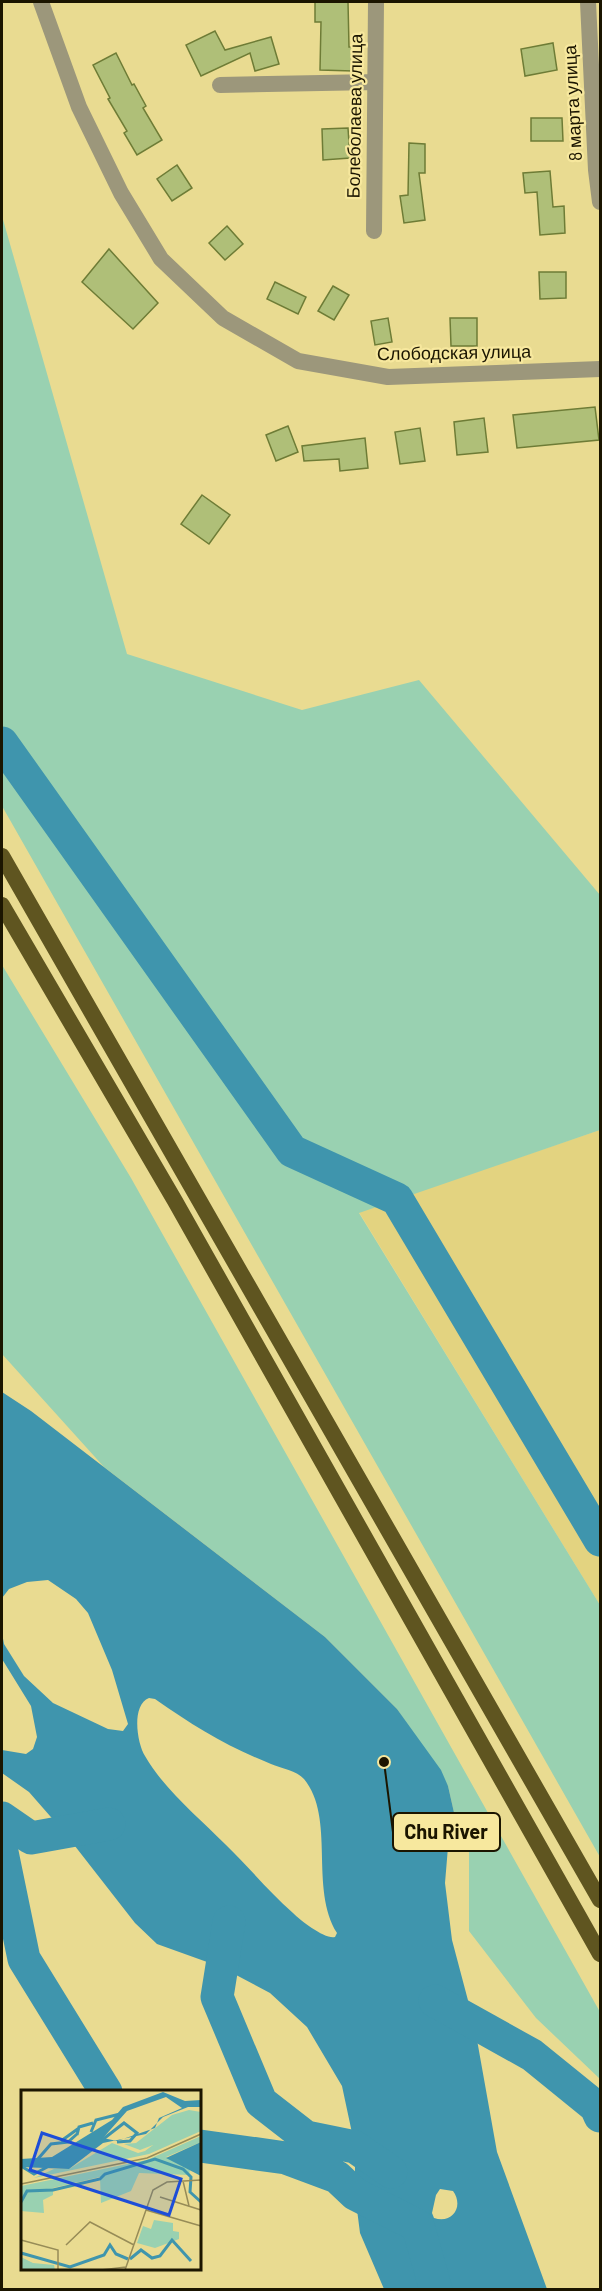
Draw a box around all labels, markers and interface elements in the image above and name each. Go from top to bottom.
street label: Болеболаева улица [342,33,366,198]
street label: 8 марта улица [558,44,586,162]
street label: Слободская улица [377,340,532,364]
callout: Chu River [393,1813,500,1851]
text: Chu River [404,1819,488,1843]
inset map [21,2090,201,2270]

